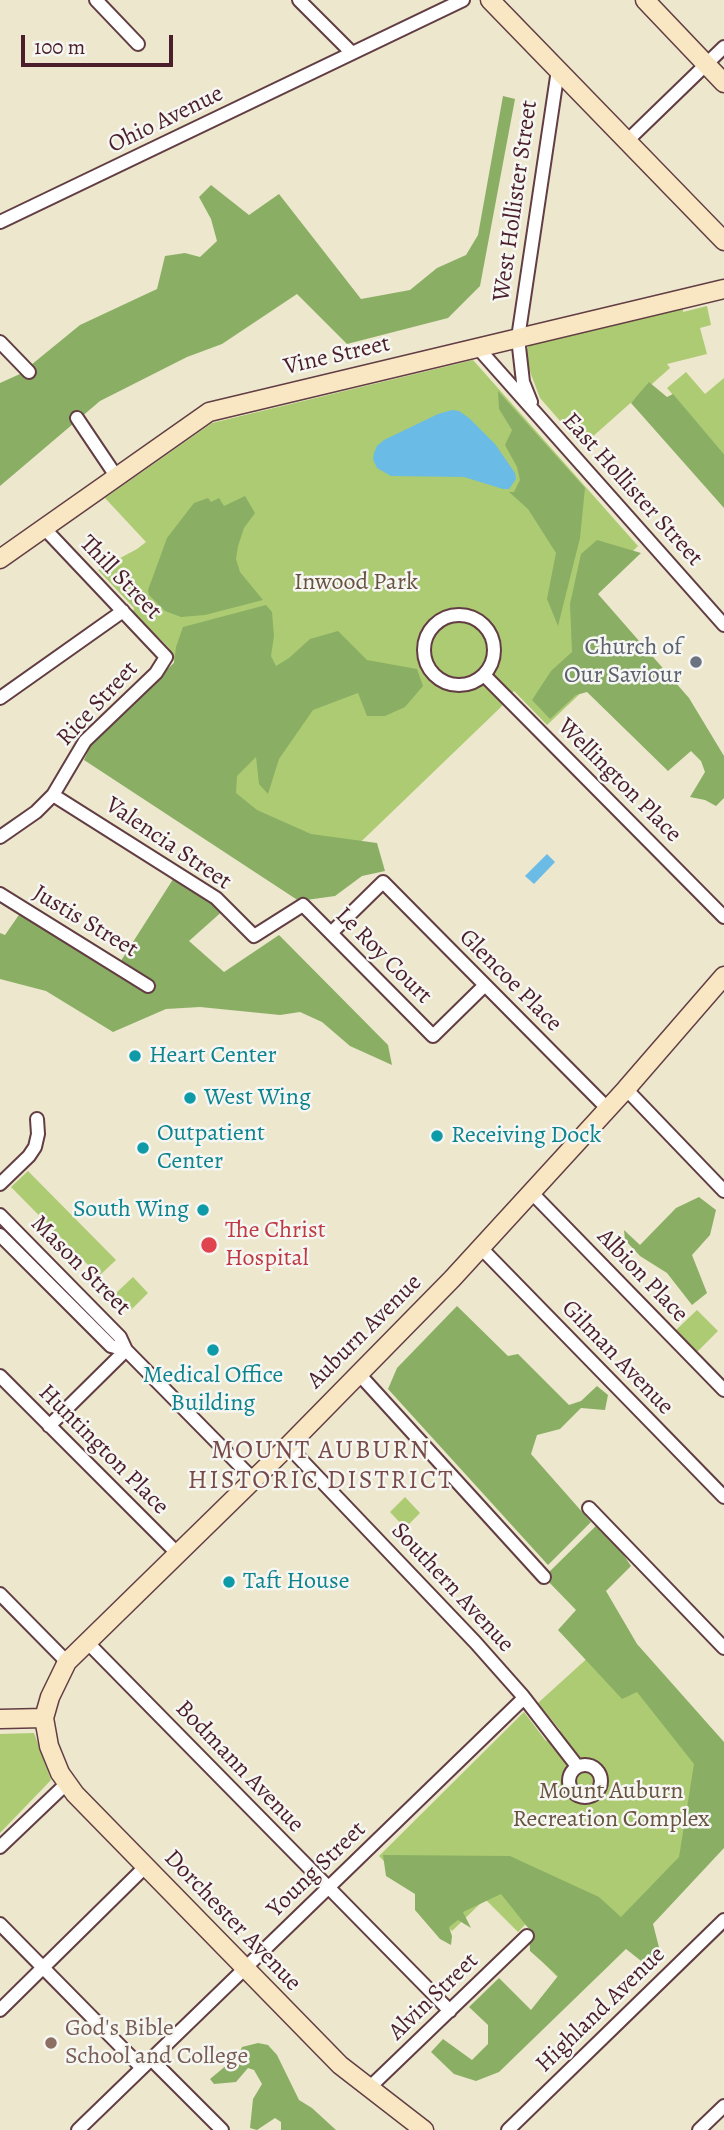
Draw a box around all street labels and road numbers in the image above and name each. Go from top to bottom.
street label: Ohio Avenue [104,80,228,160]
street label: West Hollister Street [488,98,544,304]
street label: Vine Street [281,330,393,382]
street label: East Hollister Street [556,407,708,573]
street label: Thill Street [73,530,167,626]
street label: Rice Street [51,656,145,752]
street label: Wellington Place [551,713,687,849]
street label: Valencia Street [100,791,236,897]
street label: Justis Street [27,879,143,965]
street label: Le Roy Court [329,902,437,1010]
street label: Glencoe Place [453,924,567,1038]
street label: Mason Street [24,1210,136,1322]
street label: Albion Place [590,1223,694,1329]
street label: Auburn Avenue [302,1269,428,1395]
street label: Gilman Avenue [555,1295,679,1421]
street label: Huntington Place [32,1379,174,1521]
street label: Southern Avenue [384,1517,520,1659]
street label: Bodmann Avenue [169,1695,309,1839]
street label: Young Street [262,1816,372,1924]
street label: Dorchester Avenue [157,1844,307,1998]
street label: Highland Avenue [530,1941,672,2079]
street label: Alvin Street [383,1947,485,2047]

